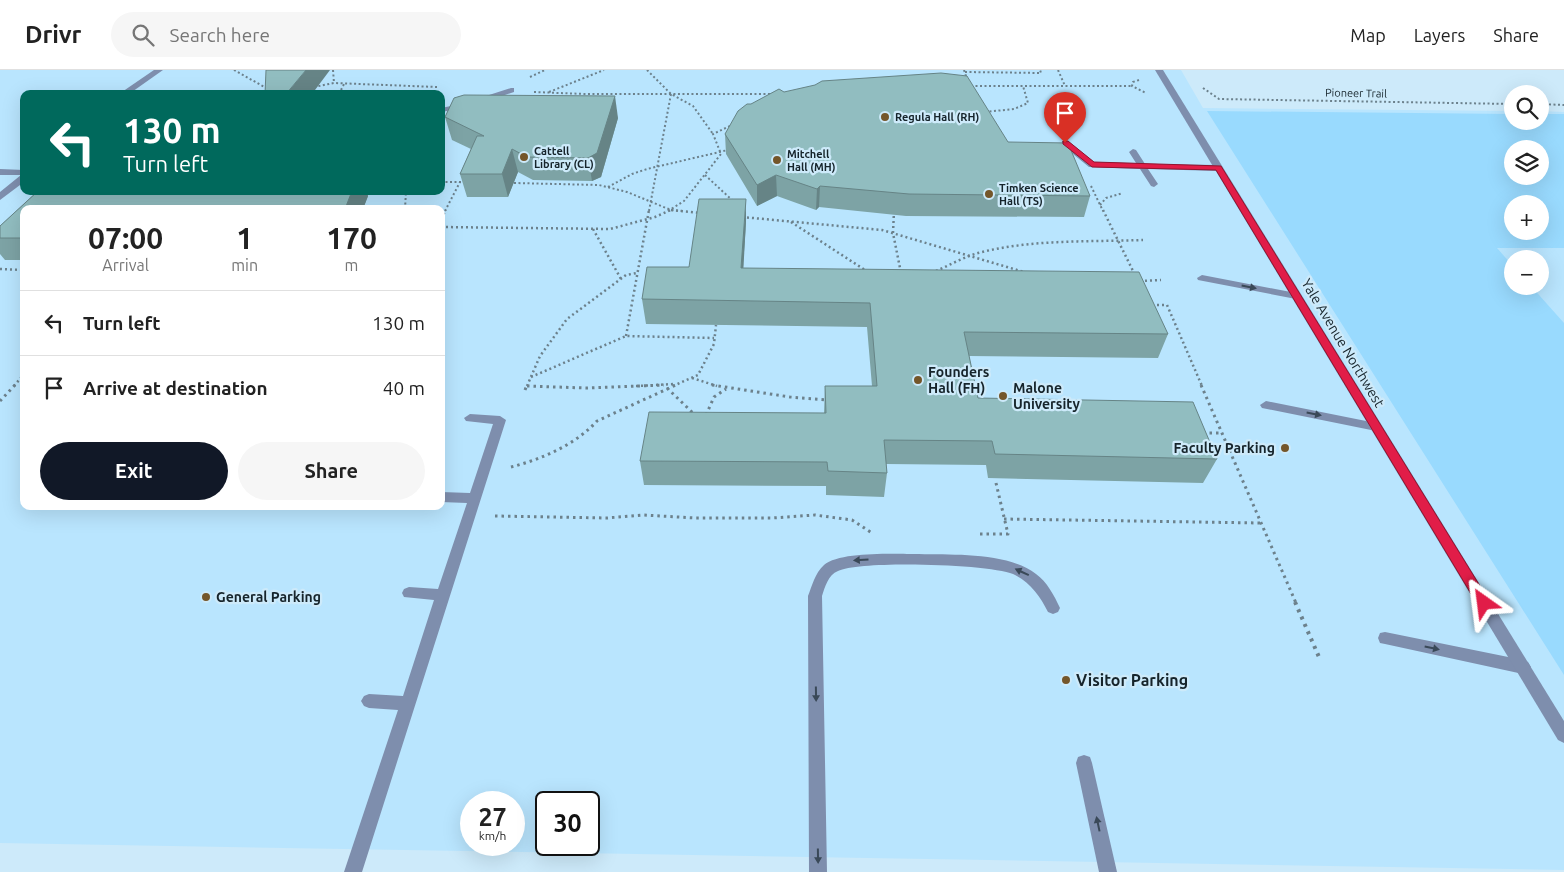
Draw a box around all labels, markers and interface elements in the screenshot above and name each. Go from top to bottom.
search box [111,12,461,57]
text: Drivr [25,21,81,48]
icon: search [129,21,157,49]
text: Search here [169,24,270,46]
text: Map [1350,25,1386,45]
text: Layers [1414,25,1465,45]
text: Share [1493,25,1539,45]
map controls [1504,85,1549,295]
button: search [1504,85,1549,130]
street label: Pioneer Trail [1325,86,1387,100]
pin [1044,92,1086,143]
icon: arrive [1051,99,1079,127]
icon: left [40,110,105,175]
text: 130 m [123,110,221,150]
marker: Regula Hall (RH) [879,111,891,123]
place label: Regula Hall (RH) [895,111,979,124]
button: layers [1504,140,1549,185]
place label: Cattell Library (CL) [534,145,594,171]
place label: Mitchell Hall (MH) [787,148,836,174]
text: Turn left [123,151,208,176]
marker: Cattell Library (CL) [518,151,530,163]
marker: Mitchell Hall (MH) [771,154,783,166]
place label: Timken Science Hall (TS) [999,182,1079,208]
marker: Timken Science Hall (TS) [983,188,995,200]
button: + [1504,195,1549,240]
text: 07:00 [88,221,163,255]
text: 1 [236,221,253,255]
text: 170 [326,221,377,255]
button: − [1504,250,1549,295]
text: Arrival [102,256,149,274]
text: min [231,256,258,274]
text: m [345,256,358,274]
street label: Yale Avenue Northwest [1298,276,1388,411]
one-way arrow [1242,283,1257,291]
icon: left [40,309,68,337]
text: Turn left [83,312,161,334]
text: 130 m [372,312,425,334]
place label: Founders Hall (FH) [928,364,990,396]
icon: arrive [40,374,68,402]
marker: Founders Hall (FH) [912,374,924,386]
text: Arrive at destination [83,377,268,399]
text: 40 m [383,377,425,399]
place label: Malone University [1013,380,1081,412]
marker: Malone University [997,390,1009,402]
one-way arrow [1306,410,1322,418]
place label: Faculty Parking [1174,440,1275,456]
button: Exit [40,442,228,500]
button: Share [238,442,425,500]
marker: Faculty Parking [1279,442,1291,454]
one-way arrow [853,556,869,564]
one-way arrow [1015,568,1029,576]
position arrow [1457,576,1509,628]
place label: General Parking [216,589,321,605]
marker: General Parking [200,591,212,603]
one-way arrow [1425,644,1440,652]
place label: Visitor Parking [1076,671,1188,689]
marker: Visitor Parking [1060,674,1072,686]
one-way arrow [812,686,820,702]
speed limit sign: 30 [535,791,600,856]
text: 27 [478,803,507,831]
one-way arrow [1094,817,1102,832]
text: km/h [479,829,506,842]
one-way arrow [814,849,822,865]

